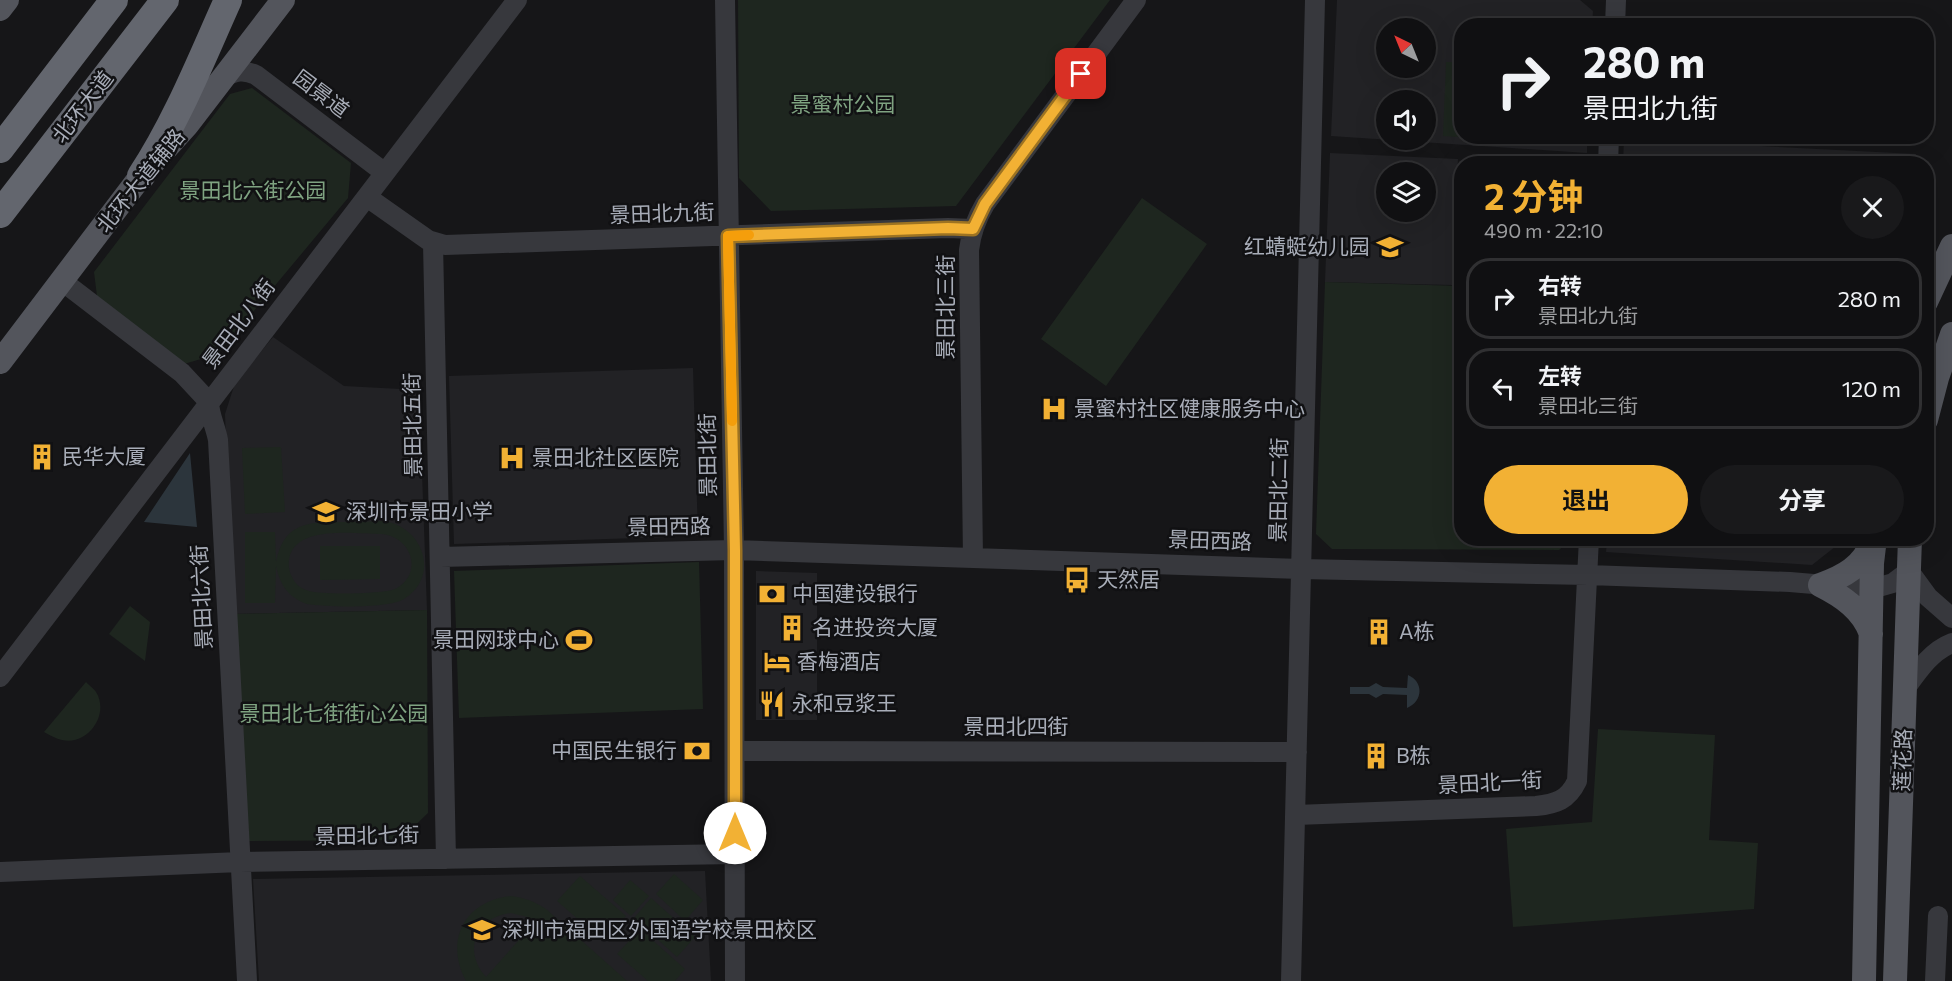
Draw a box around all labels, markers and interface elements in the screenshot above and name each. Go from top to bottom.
north arrow [1376,18,1436,78]
map controls [1376,18,1436,222]
text: 280 m [1583,35,1705,87]
icon: right [1484,42,1562,120]
pin [1055,48,1106,99]
icon: arrive [1064,57,1097,90]
street label: 园景道 [289,64,355,122]
street label: 北环大道 [46,65,118,147]
button: sound [1376,90,1436,150]
park label: 景蜜村公园 [791,91,896,116]
text: 景田北九街 [1583,91,1718,124]
street label: 北环大道辅路 [90,123,189,237]
button: layers [1376,162,1436,222]
text: 2 分钟 [1484,173,1583,217]
button: close [1841,176,1904,239]
park label: 景田北六街公园 [180,177,327,202]
street label: 景田北九街 [609,198,715,227]
text: 490 m · 22:10 [1484,218,1603,242]
school or university icon: 红蜻蜓幼儿园 [1375,232,1405,262]
place label: 红蜻蜓幼儿园 [1244,233,1370,258]
street label: 景田北三街 [932,255,957,360]
text: 右转 [1538,272,1582,299]
street label: 景田北八街 [196,274,279,373]
icon: right [1487,282,1520,315]
text: 280 m [1838,285,1901,312]
text: 景田北九街 [1538,303,1638,327]
text: 左转 [1538,362,1582,389]
street label: 景田北五街 [398,372,425,478]
icon: left [1487,372,1520,405]
text: 120 m [1842,375,1901,402]
text: 景田北三街 [1538,393,1638,417]
hospital icon: 景蜜村社区健康服务中心 [1039,394,1069,424]
place label: 景蜜村社区健康服务中心 [1074,395,1305,420]
street label: 景田北街 [693,413,720,497]
street label: 景田北二街 [1264,437,1291,543]
building icon: 民华大厦 [27,442,57,472]
place label: 民华大厦 [62,443,146,468]
hospital icon: 景田北社区医院 [497,443,527,473]
place label: 景田北社区医院 [532,444,679,469]
button: 退出 [1484,465,1688,534]
button: 分享 [1700,465,1904,534]
school or university icon: 深圳市景田小学 [311,497,341,527]
place label: 深圳市景田小学 [346,498,493,523]
street label: 景田西路 [627,512,711,539]
street label: 景田西路 [1168,526,1252,553]
street label: 景田北六街 [185,544,216,650]
bus stop icon: 天然居 [1062,565,1092,595]
place label: 天然居 [1097,566,1160,591]
bank icon: 中国建设银行 [757,579,787,609]
place label: 中国建设银行 [792,580,918,605]
building icon: 名进投资大厦 [777,613,807,643]
place label: 名进投资大厦 [812,614,938,639]
building icon: A栋 [1364,617,1394,647]
place label: A栋 [1399,618,1435,643]
sports icon: 景田网球中心 [564,625,594,655]
place label: 景田网球中心 [433,626,559,651]
hotel icon: 香梅酒店 [762,647,792,677]
place label: 香梅酒店 [797,648,881,673]
restaurant icon: 永和豆浆王 [757,689,787,719]
place label: 永和豆浆王 [792,690,897,715]
park label: 景田北七街街心公园 [240,700,429,725]
street label: 景田北四街 [964,713,1069,738]
street label: 莲花路 [1888,728,1915,792]
bank icon: 中国民生银行 [682,736,712,766]
place label: 中国民生银行 [551,737,677,762]
building icon: B栋 [1361,741,1391,771]
place label: B栋 [1396,742,1431,767]
street label: 景田北一街 [1437,766,1543,797]
position arrow [703,801,767,865]
street label: 景田北七街 [314,821,420,848]
school or university icon: 深圳市福田区外国语学校景田校区 [467,915,497,945]
place label: 深圳市福田区外国语学校景田校区 [502,916,817,941]

